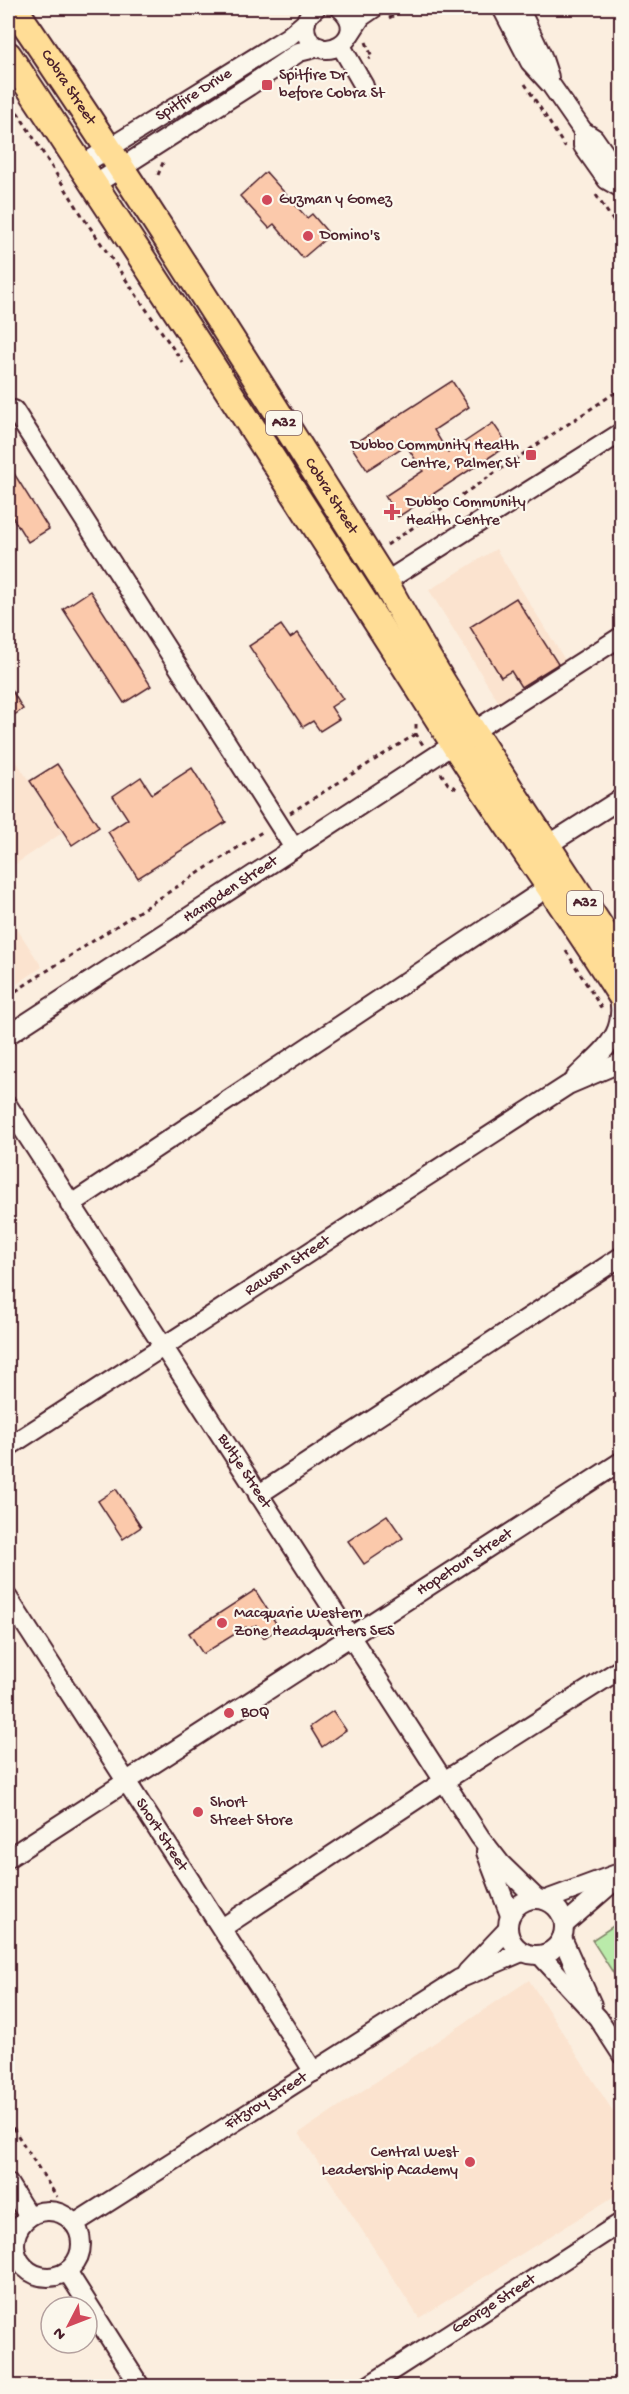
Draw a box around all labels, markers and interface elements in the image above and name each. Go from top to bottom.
street label: Cobra Street [36,46,100,130]
street label: Spitfire Drive [152,64,236,126]
place label: Spitfire Dr before Cobra St [279,67,386,104]
marker: Spitfire Dr before Cobra St [260,78,274,92]
place label: Guzman y Gomez [279,191,393,210]
marker: Guzman y Gomez [260,193,274,207]
place label: Domino's [319,227,381,246]
marker: Domino's [301,229,315,243]
road number: A32 [266,411,302,435]
place label: Dubbo Community Health Centre, Palmer St [350,437,520,474]
marker: Dubbo Community Health Centre, Palmer St [524,448,538,462]
street label: Cobra Street [300,455,363,539]
place label: Dubbo Community Health Centre [405,494,526,531]
marker: Dubbo Community Health Centre [383,503,401,521]
street label: Hampden Street [180,851,283,927]
road number: A32 [567,891,603,915]
street label: Rawson Street [241,1231,335,1301]
street label: Bultje Street [212,1430,276,1514]
street label: Hopetoun Street [413,1524,517,1600]
place label: Macquarie Western Zone Headquarters SES [234,1605,395,1642]
marker: Macquarie Western Zone Headquarters SES [215,1616,229,1630]
place label: BOQ [240,1704,270,1723]
marker: BOQ [222,1706,236,1720]
place label: Short Street Store [210,1794,293,1831]
street label: Short Street [130,1795,192,1876]
marker: Short Street Store [191,1805,205,1819]
street label: Fitzroy Street [221,2068,312,2135]
place label: Central West Leadership Academy [321,2144,459,2181]
marker: Central West Leadership Academy [463,2155,477,2169]
street label: George Street [448,2270,541,2339]
north arrow [39,2295,99,2355]
text: N [50,2322,71,2343]

